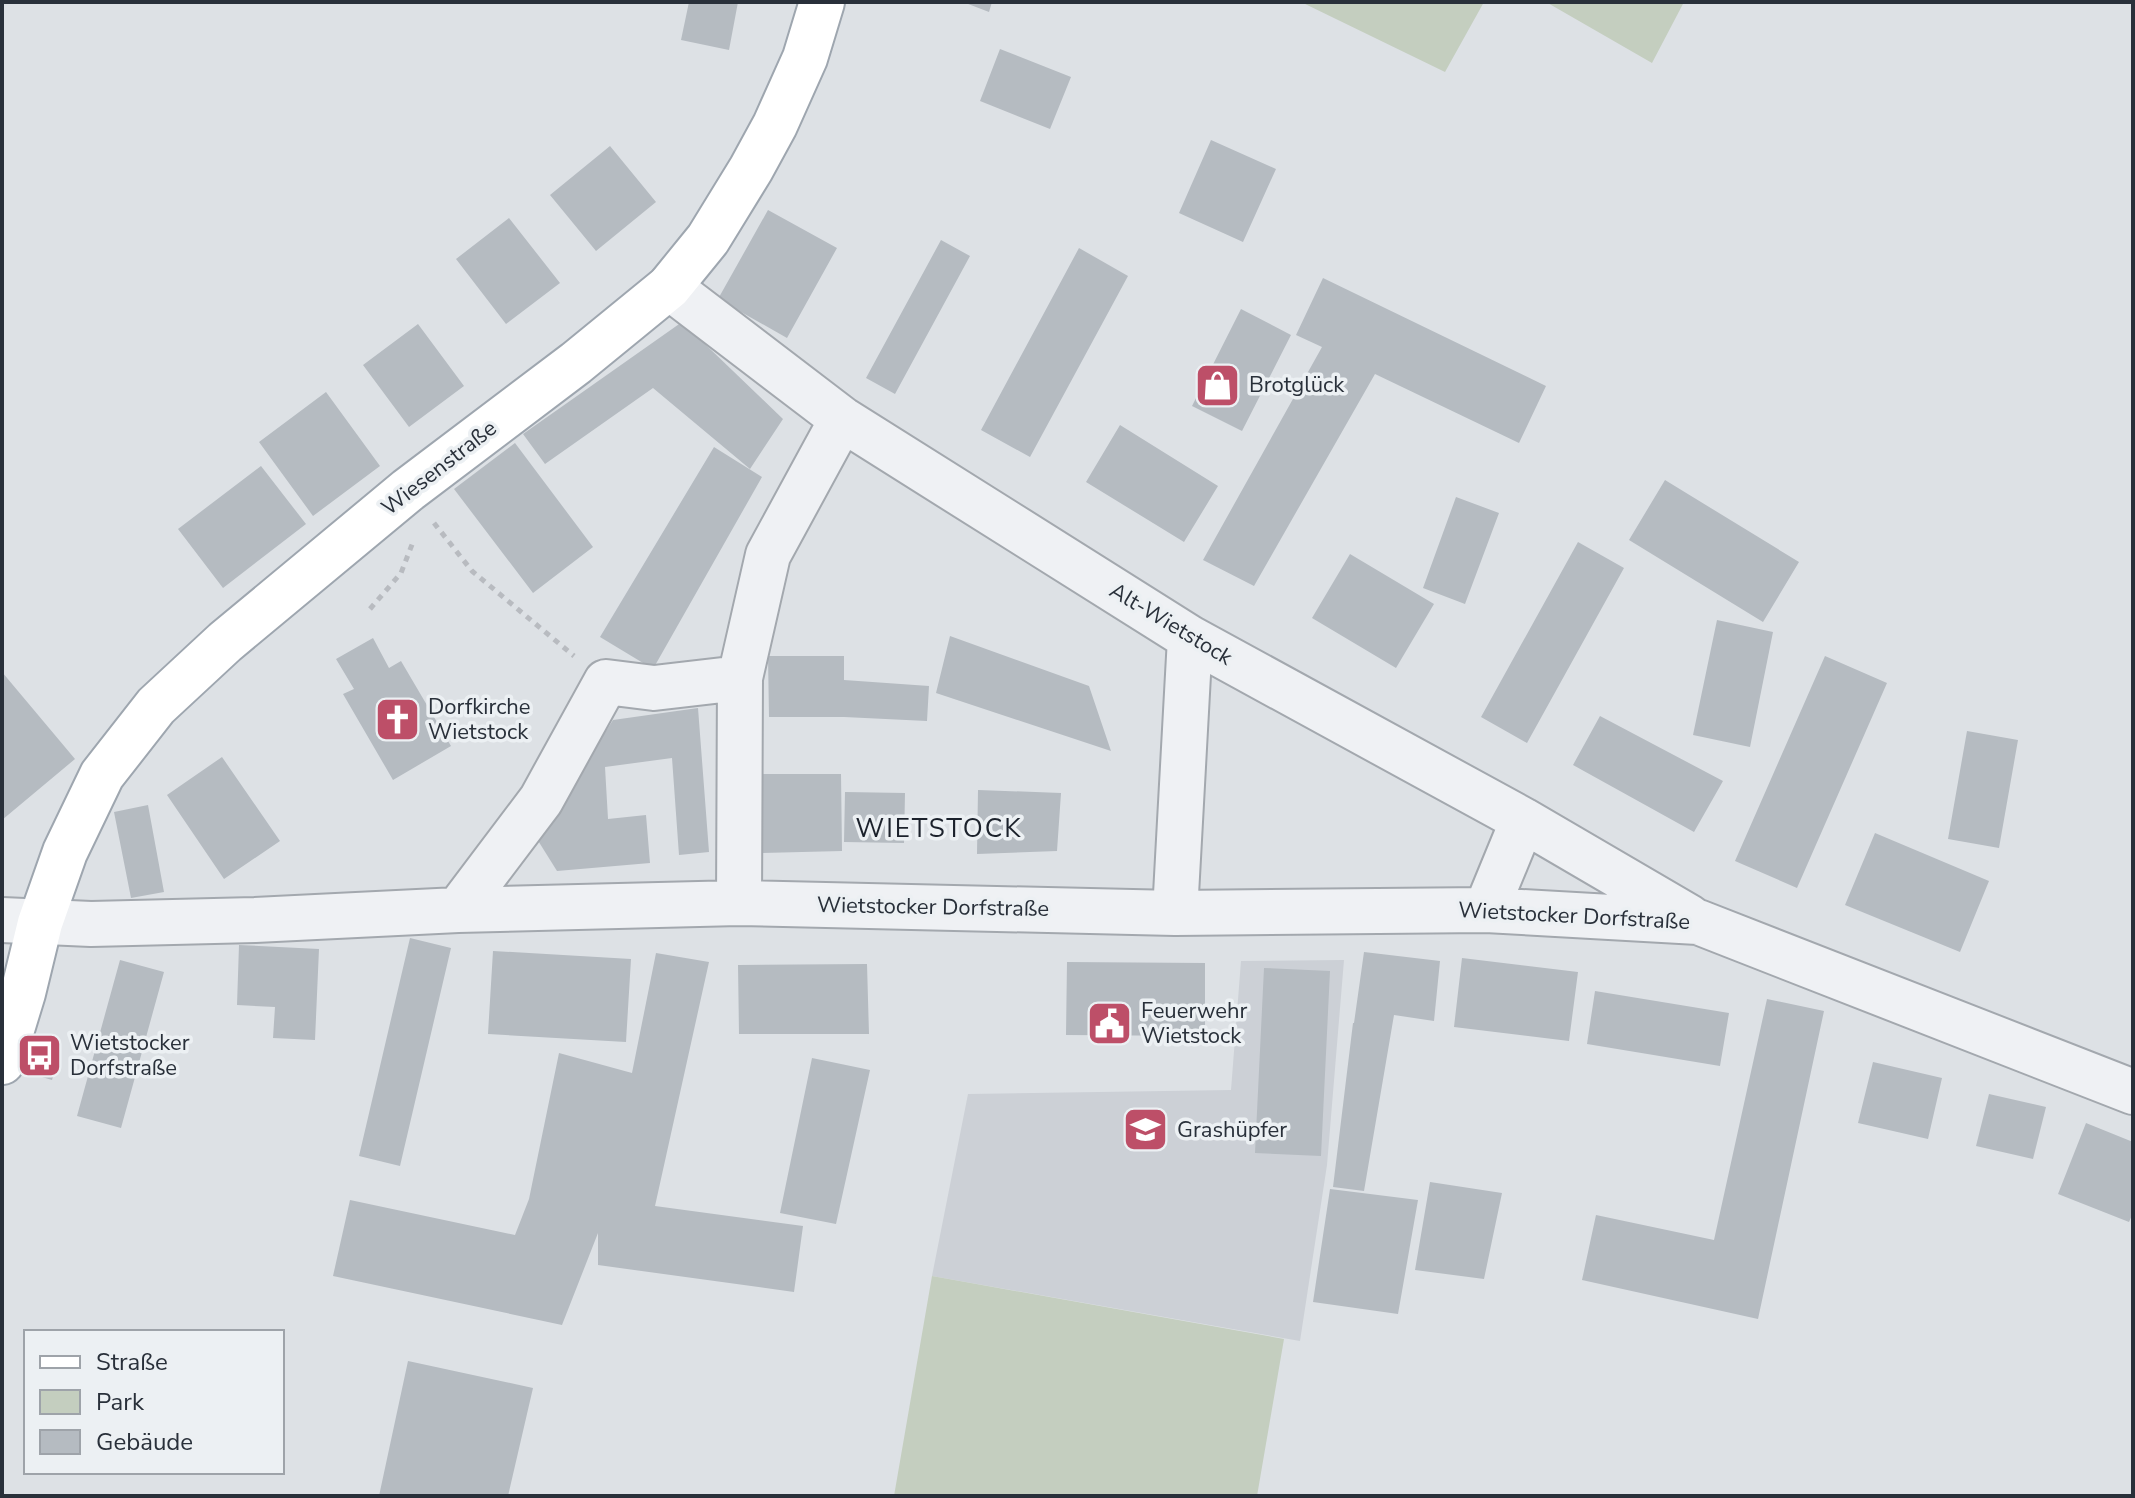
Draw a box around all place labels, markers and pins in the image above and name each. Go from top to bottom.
shop icon: Brotglück [1194,361,1242,409]
place label: Brotglück [1249,370,1345,400]
place label: Dorfkirche Wietstock [428,692,531,747]
church icon: Dorfkirche Wietstock [373,696,421,744]
place label: Feuerwehr Wietstock [1141,996,1247,1051]
public building icon: Feuerwehr Wietstock [1086,1000,1134,1048]
place label: Wietstocker Dorfstraße [70,1028,190,1083]
bus stop icon: Wietstocker Dorfstraße [15,1032,63,1080]
school or university icon: Grashüpfer [1122,1106,1170,1154]
place label: Grashüpfer [1177,1115,1287,1145]

